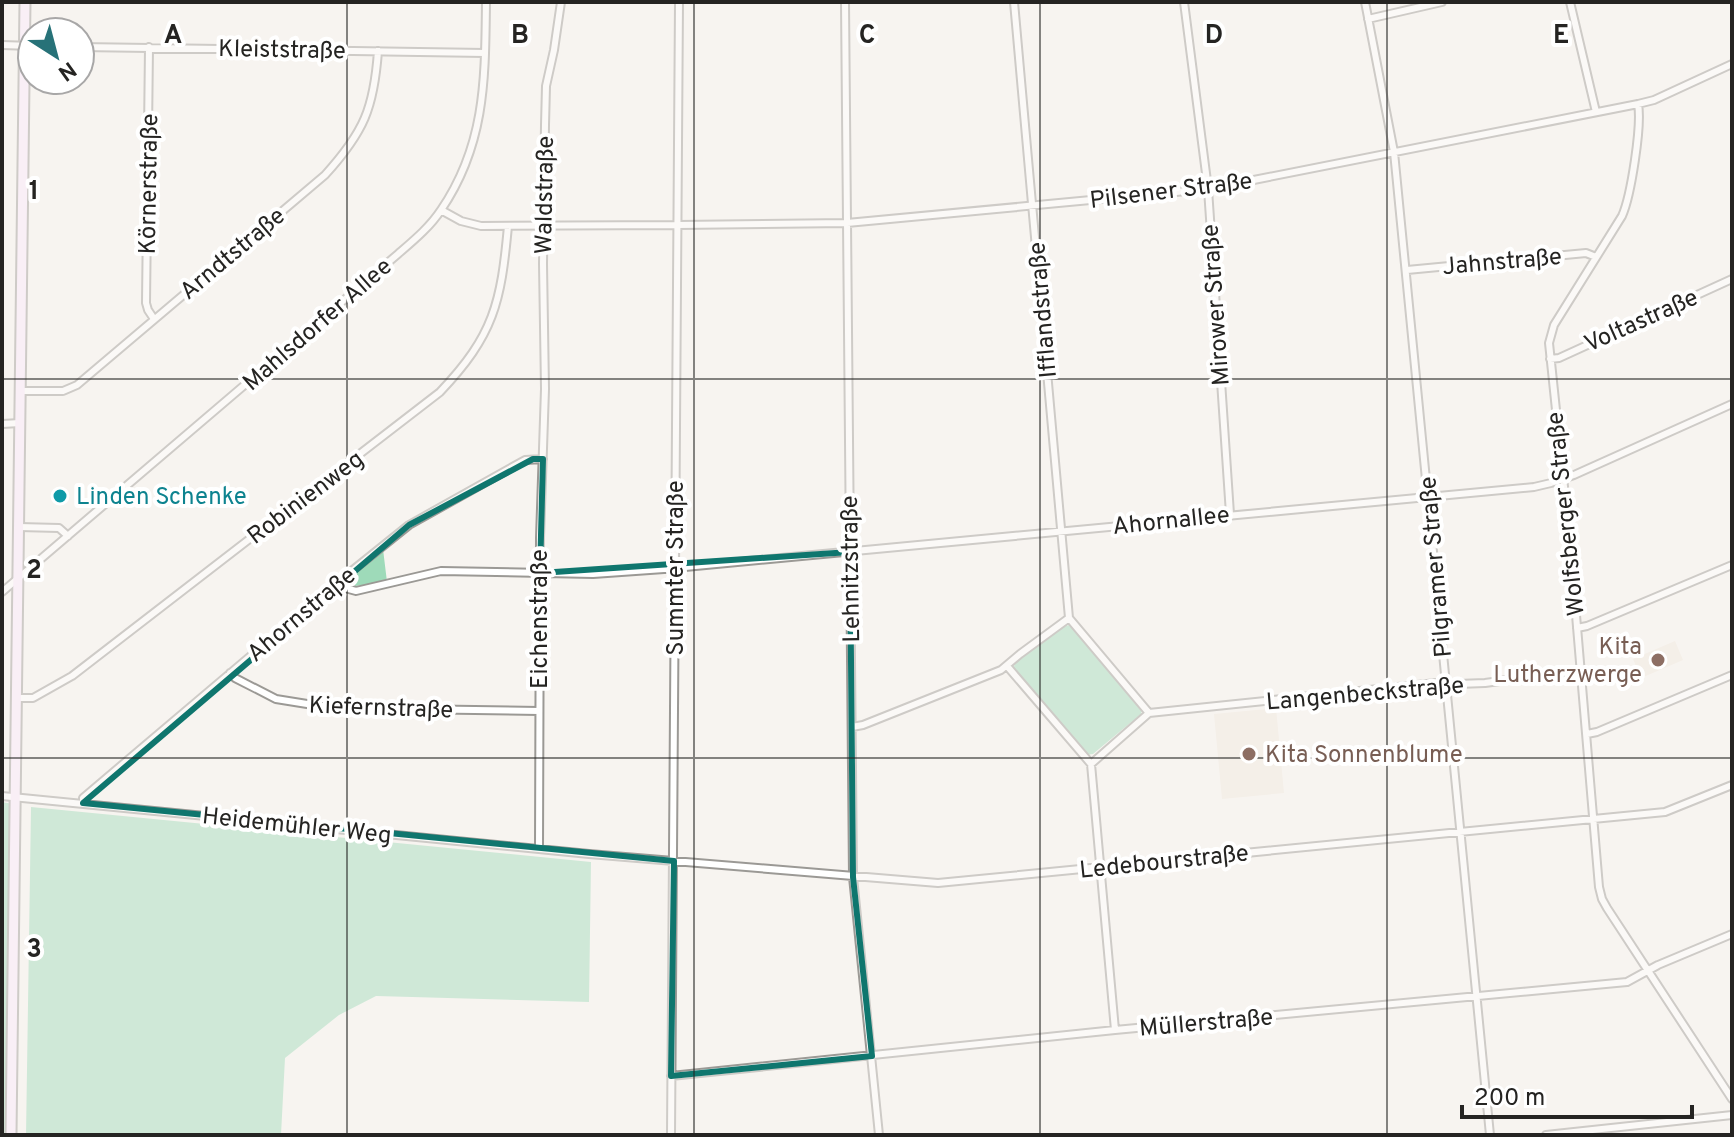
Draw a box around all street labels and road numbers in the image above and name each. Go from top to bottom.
street label: Kleiststraße [218,35,346,67]
street label: Körnerstraße [134,113,166,255]
street label: Waldstraße [530,135,562,255]
street label: Pilsener Straße [1088,167,1254,217]
street label: Arndtstraße [174,202,292,307]
street label: Mirower Straße [1196,223,1238,387]
street label: Ifflandstraße [1023,241,1065,379]
street label: Jahnstraße [1441,243,1563,283]
street label: Mahlsdorfer Allee [238,253,399,398]
street label: Voltastraße [1580,283,1703,360]
street label: Wolfsberger Straße [1541,410,1593,617]
street label: Robinienweg [242,445,370,552]
street label: Pilgramer Straße [1414,475,1460,659]
street label: Summter Straße [662,480,692,656]
street label: Lehnitzstraße [836,495,868,643]
street label: Ahornallee [1111,501,1231,543]
street label: Eichenstraße [526,549,556,689]
street label: Ahornstraße [242,561,363,670]
street label: Langenbeckstraße [1265,671,1465,719]
street label: Kiefernstraße [308,691,454,727]
street label: Heidemühler Weg [201,802,393,852]
street label: Ledebourstraße [1078,839,1250,887]
street label: Müllerstraße [1138,1003,1274,1045]

